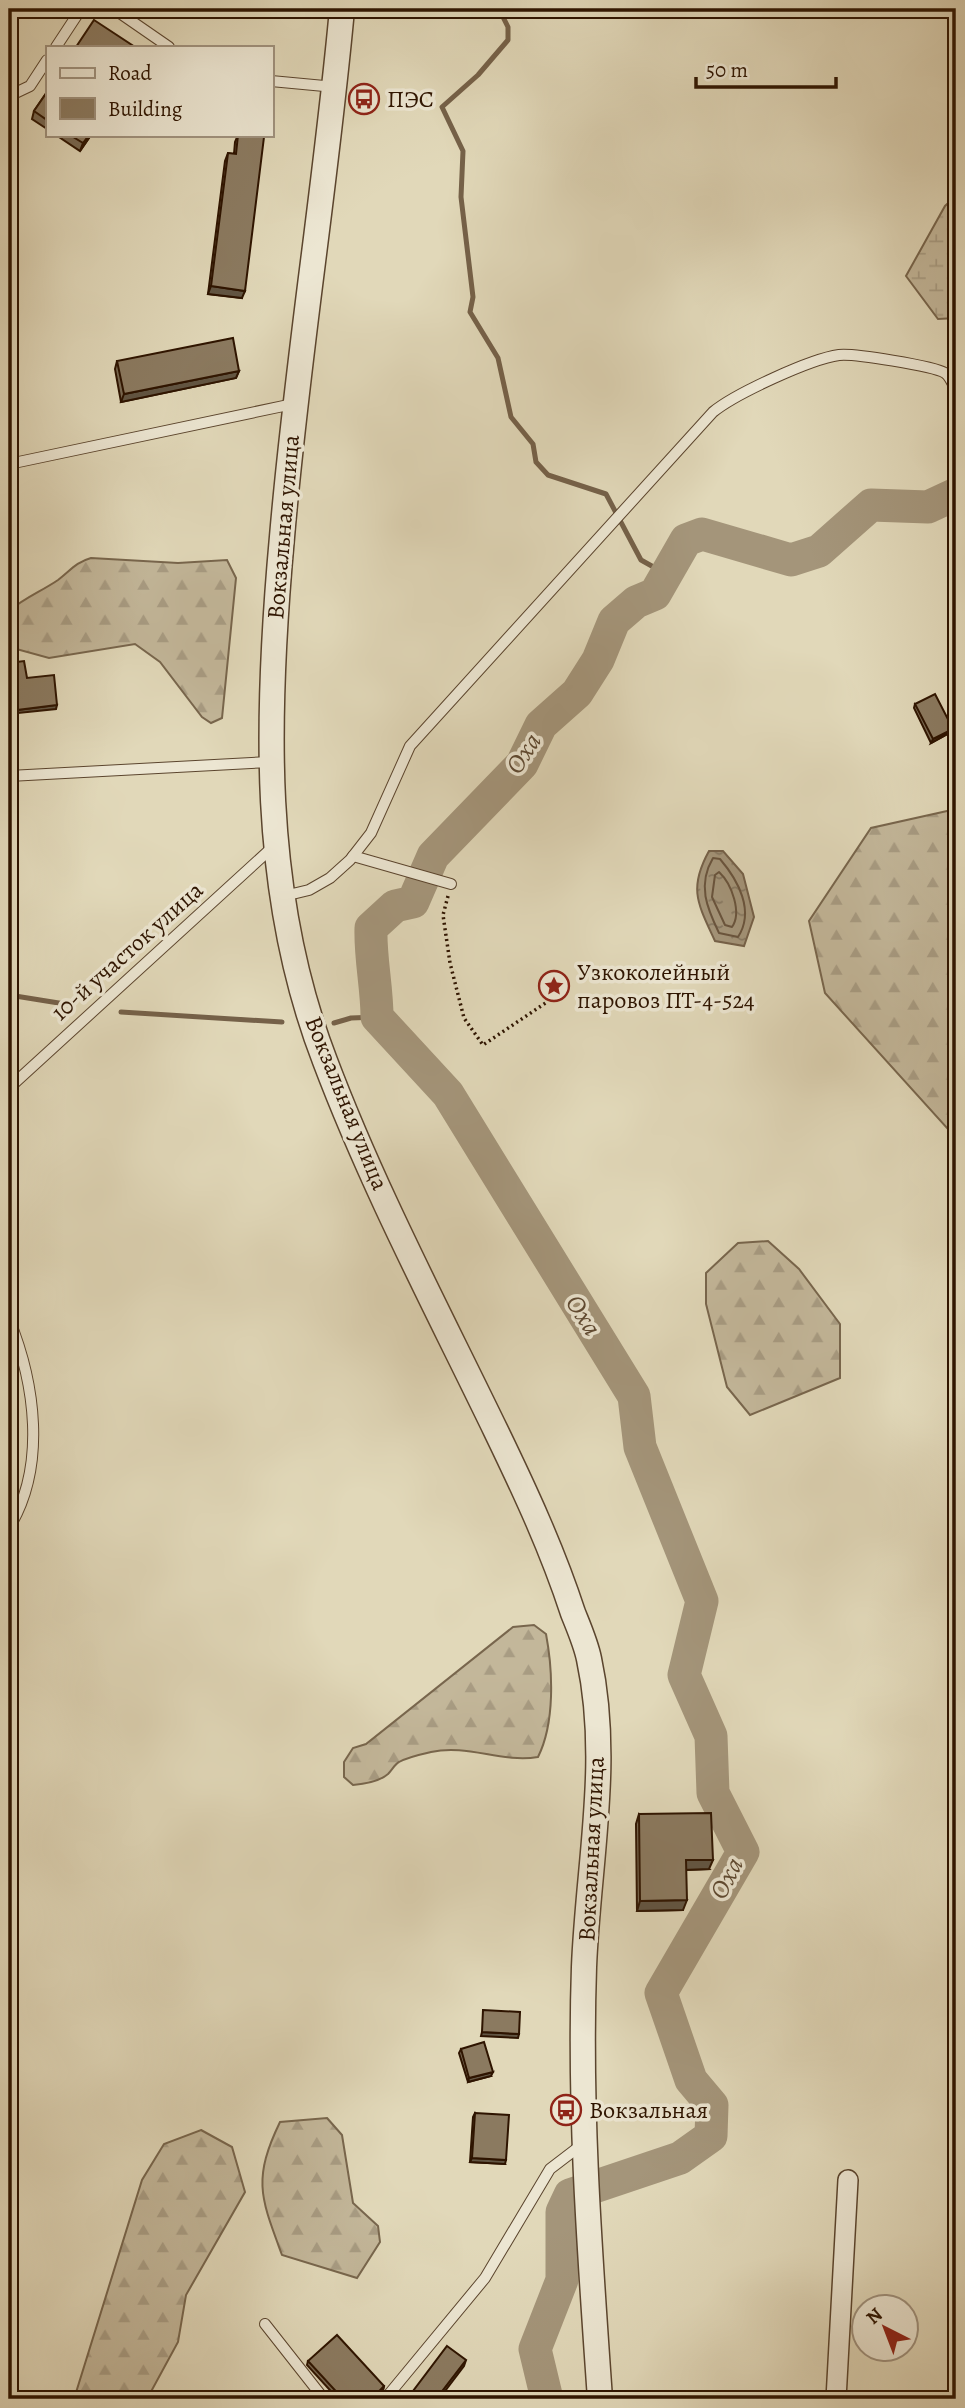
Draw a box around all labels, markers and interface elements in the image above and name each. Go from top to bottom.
legend [46,46,273,136]
scale bar [696,46,836,90]
text: 50 m [706,56,748,84]
text: Road [108,59,152,87]
bus stop icon: ПЭС [347,82,381,116]
place label: ПЭС [387,83,434,115]
text: Building [108,95,183,123]
street label: Вокзальная улица [259,433,307,621]
water label: Оха [497,726,550,781]
street label: 10-й участок улица [44,874,210,1028]
place label: Узкоколейный паровоз ПТ-4-524 [577,956,755,1016]
place icon: Узкоколейный паровоз ПТ-4-524 [537,969,571,1003]
street label: Вокзальная улица [297,1011,397,1195]
water label: Оха [557,1288,610,1343]
street label: Вокзальная улица [570,1756,612,1942]
water label: Оха [701,1851,752,1905]
bus stop icon: Вокзальная [549,2093,583,2127]
place label: Вокзальная [589,2094,708,2126]
north arrow [850,2292,920,2362]
text: N [860,2302,888,2330]

